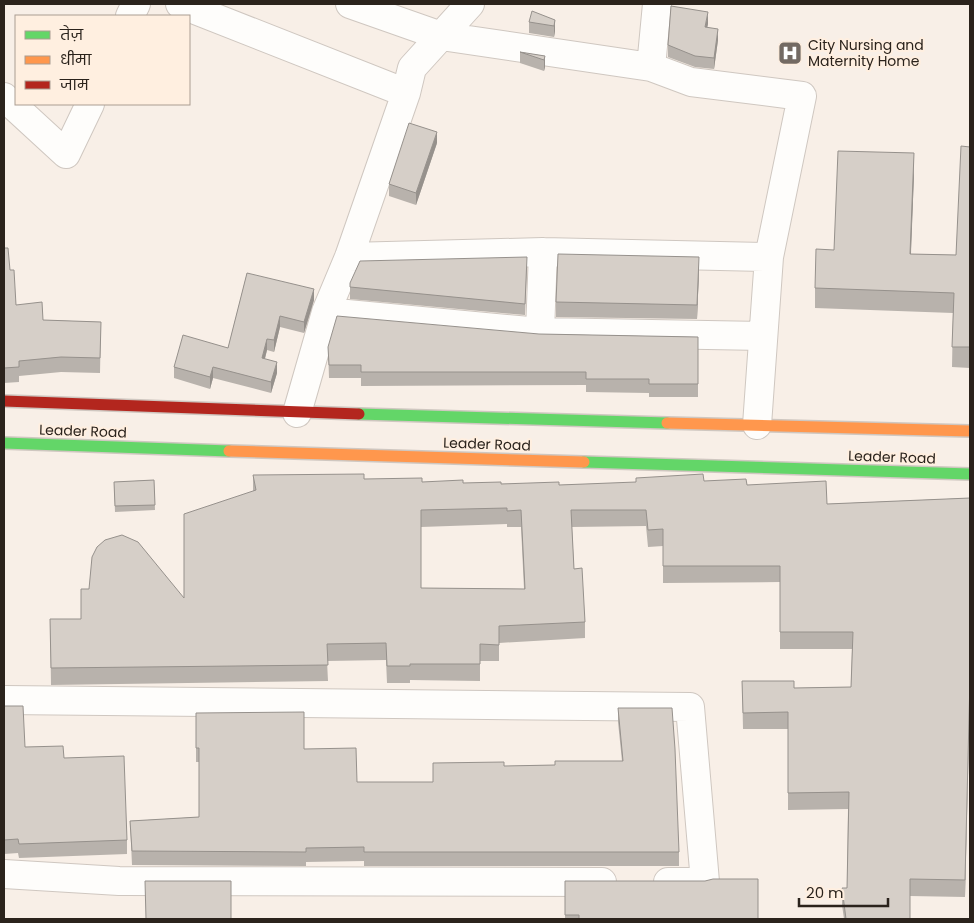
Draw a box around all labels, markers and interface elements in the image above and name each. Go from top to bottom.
legend [15,15,190,105]
text: तेज़ [59,24,83,45]
place label: City Nursing and Maternity Home [808,35,924,71]
hospital icon: City Nursing and Maternity Home [777,40,803,66]
text: धीमा [60,49,92,70]
text: जाम [59,74,90,95]
street label: Leader Road [39,419,127,443]
street label: Leader Road [443,432,531,456]
street label: Leader Road [848,445,936,469]
scale bar [799,876,888,908]
text: 20 m [806,882,844,903]

